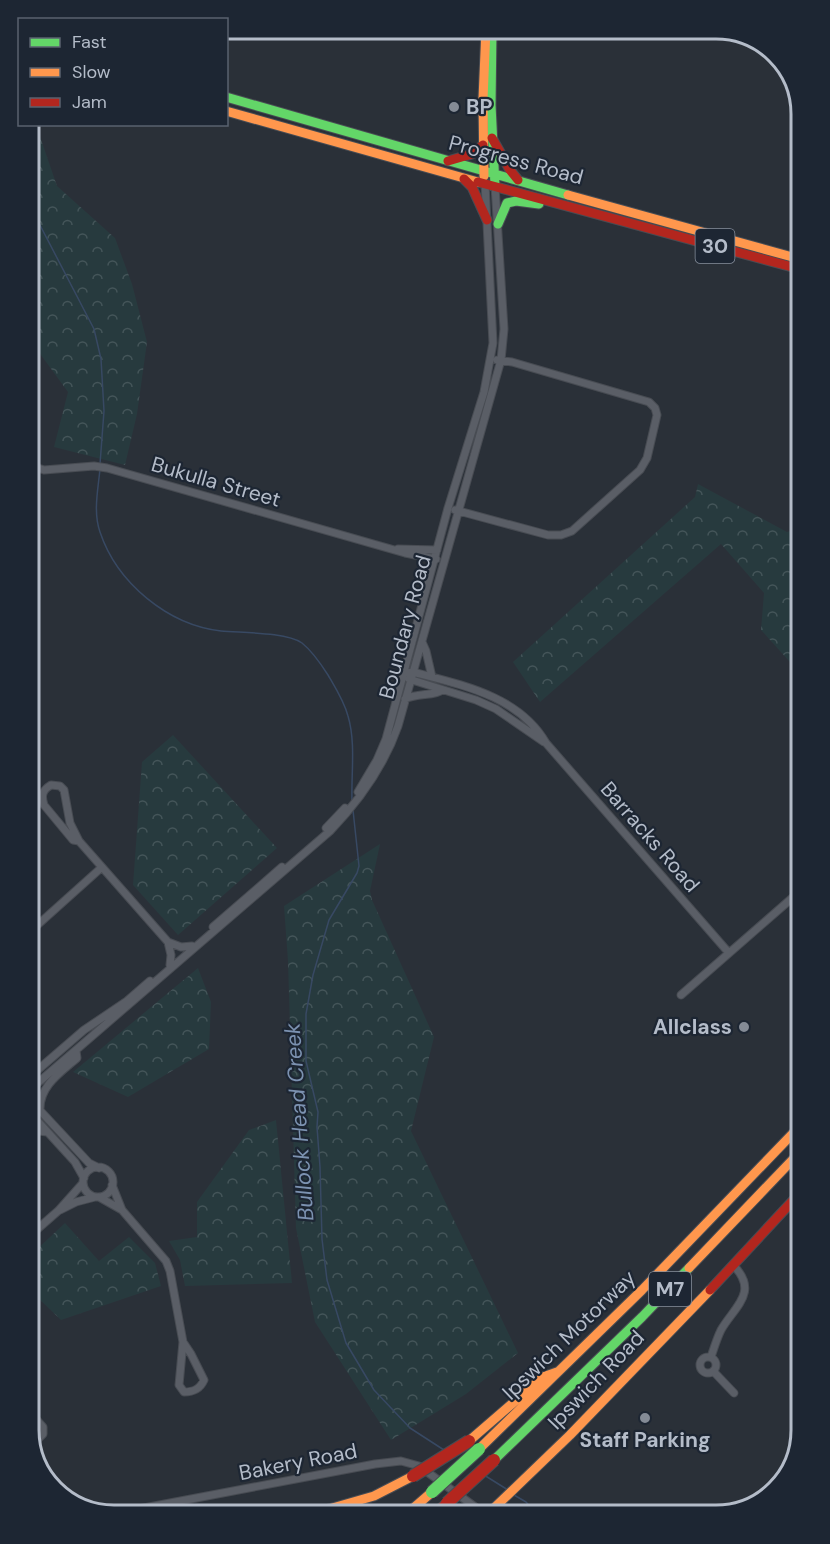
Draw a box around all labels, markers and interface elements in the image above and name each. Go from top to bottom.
legend [18,18,228,126]
text: Fast [72,30,107,54]
text: Slow [72,60,111,84]
text: Jam [72,90,107,114]
place label: BP [466,93,492,121]
marker: BP [447,100,461,114]
street label: Progress Road [446,129,586,191]
road number: 30 [696,229,734,263]
street label: Bukulla Street [148,450,284,514]
street label: Boundary Road [372,552,438,702]
street label: Barracks Road [594,776,706,898]
place label: Allclass [653,1013,732,1041]
marker: Allclass [737,1020,751,1034]
water label: Bullock Head Creek [278,1021,320,1222]
street label: Ipswich Motorway [496,1264,642,1406]
road number: M7 [649,1272,691,1306]
street label: Ipswich Road [542,1324,650,1436]
marker: Staff Parking [638,1411,652,1425]
place label: Staff Parking [579,1426,711,1454]
street label: Bakery Road [237,1437,359,1487]

